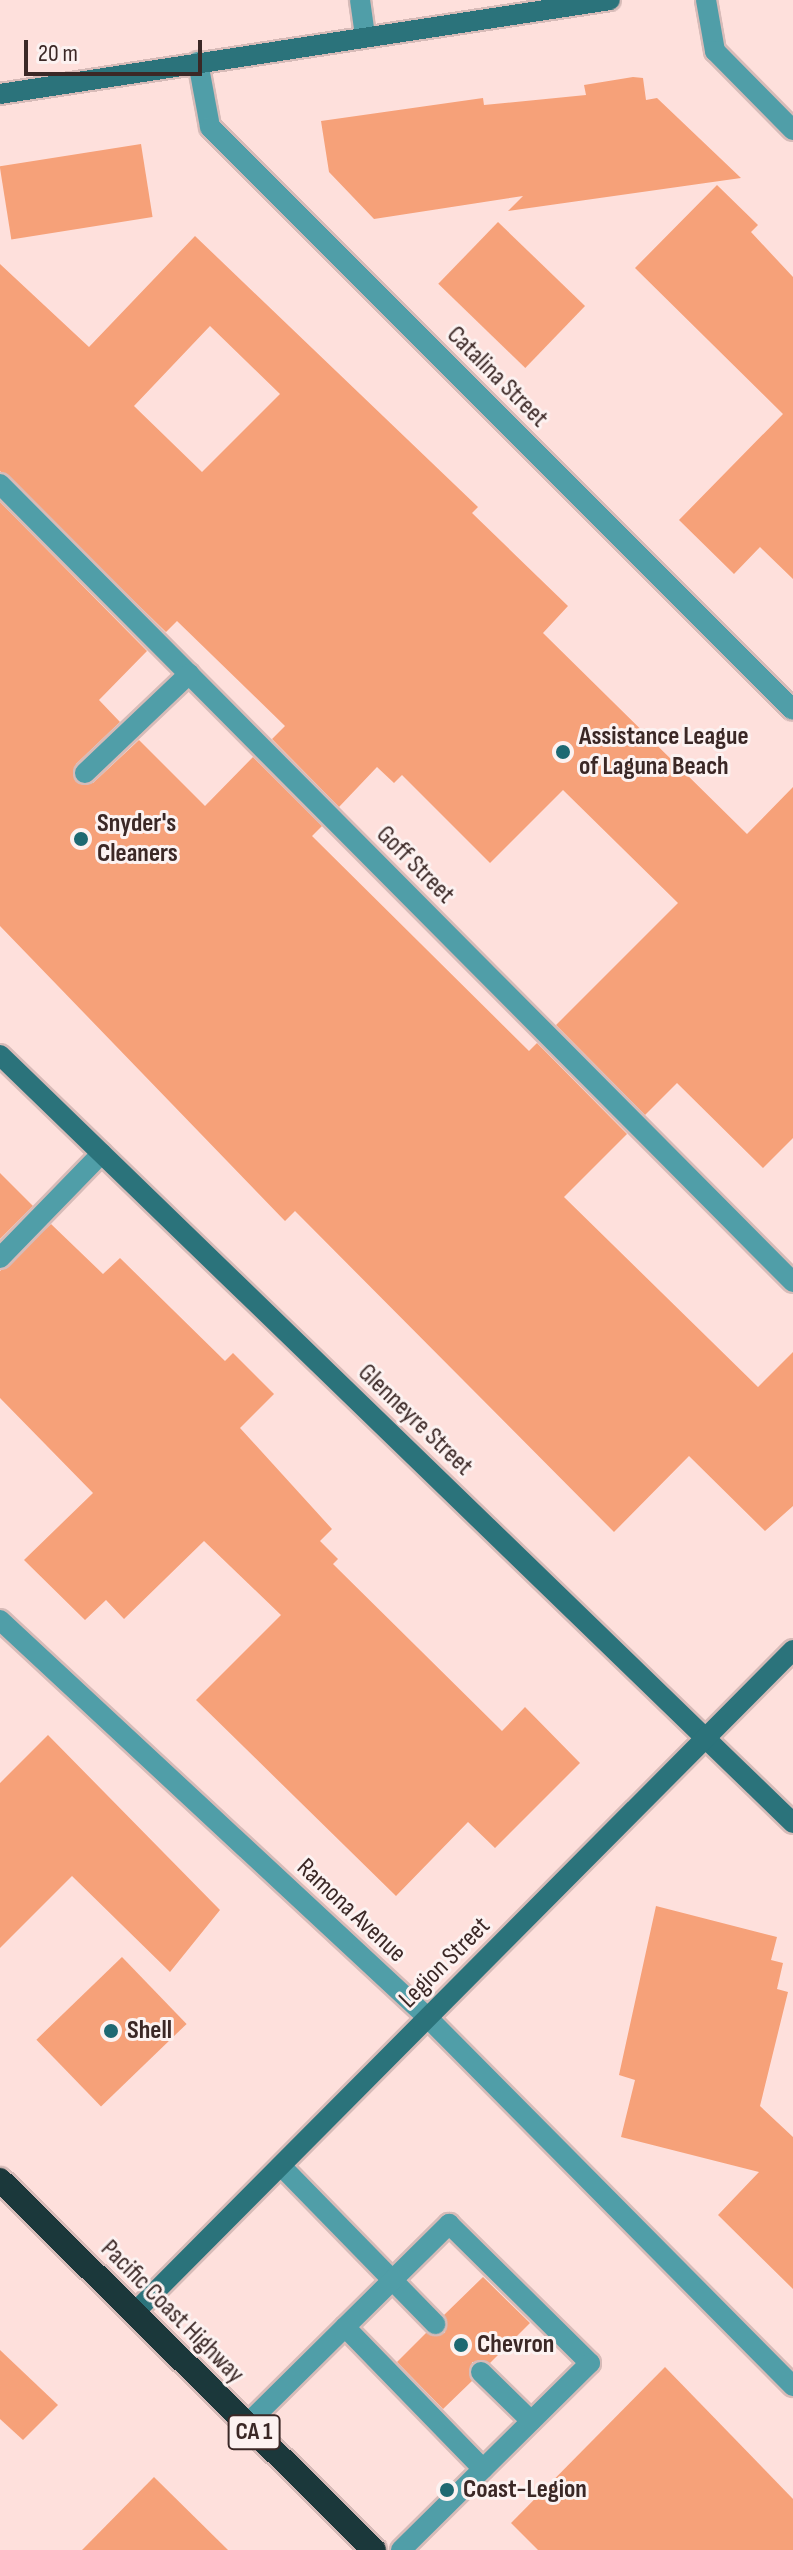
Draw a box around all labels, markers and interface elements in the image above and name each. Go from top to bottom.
scale bar [28,24,206,74]
text: 20 m [38,39,78,68]
street label: Catalina Street [440,320,554,434]
place label: Assistance League of Laguna Beach [579,721,749,782]
marker: Assistance League of Laguna Beach [554,743,572,761]
place label: Snyder's Cleaners [97,808,178,870]
street label: Goff Street [369,819,461,911]
marker: Snyder's Cleaners [72,830,90,848]
street label: Glenneyre Street [351,1358,479,1482]
street label: Ramona Avenue [290,1853,412,1969]
street label: Legion Street [393,1911,497,2015]
place label: Shell [127,2015,172,2047]
marker: Shell [102,2022,120,2040]
street label: Pacific Coast Highway [94,2234,250,2390]
place label: Chevron [477,2329,554,2361]
marker: Chevron [452,2336,470,2354]
road number: CA 1 [226,2412,282,2452]
place label: Coast-Legion [463,2474,587,2506]
marker: Coast-Legion [438,2481,456,2499]

